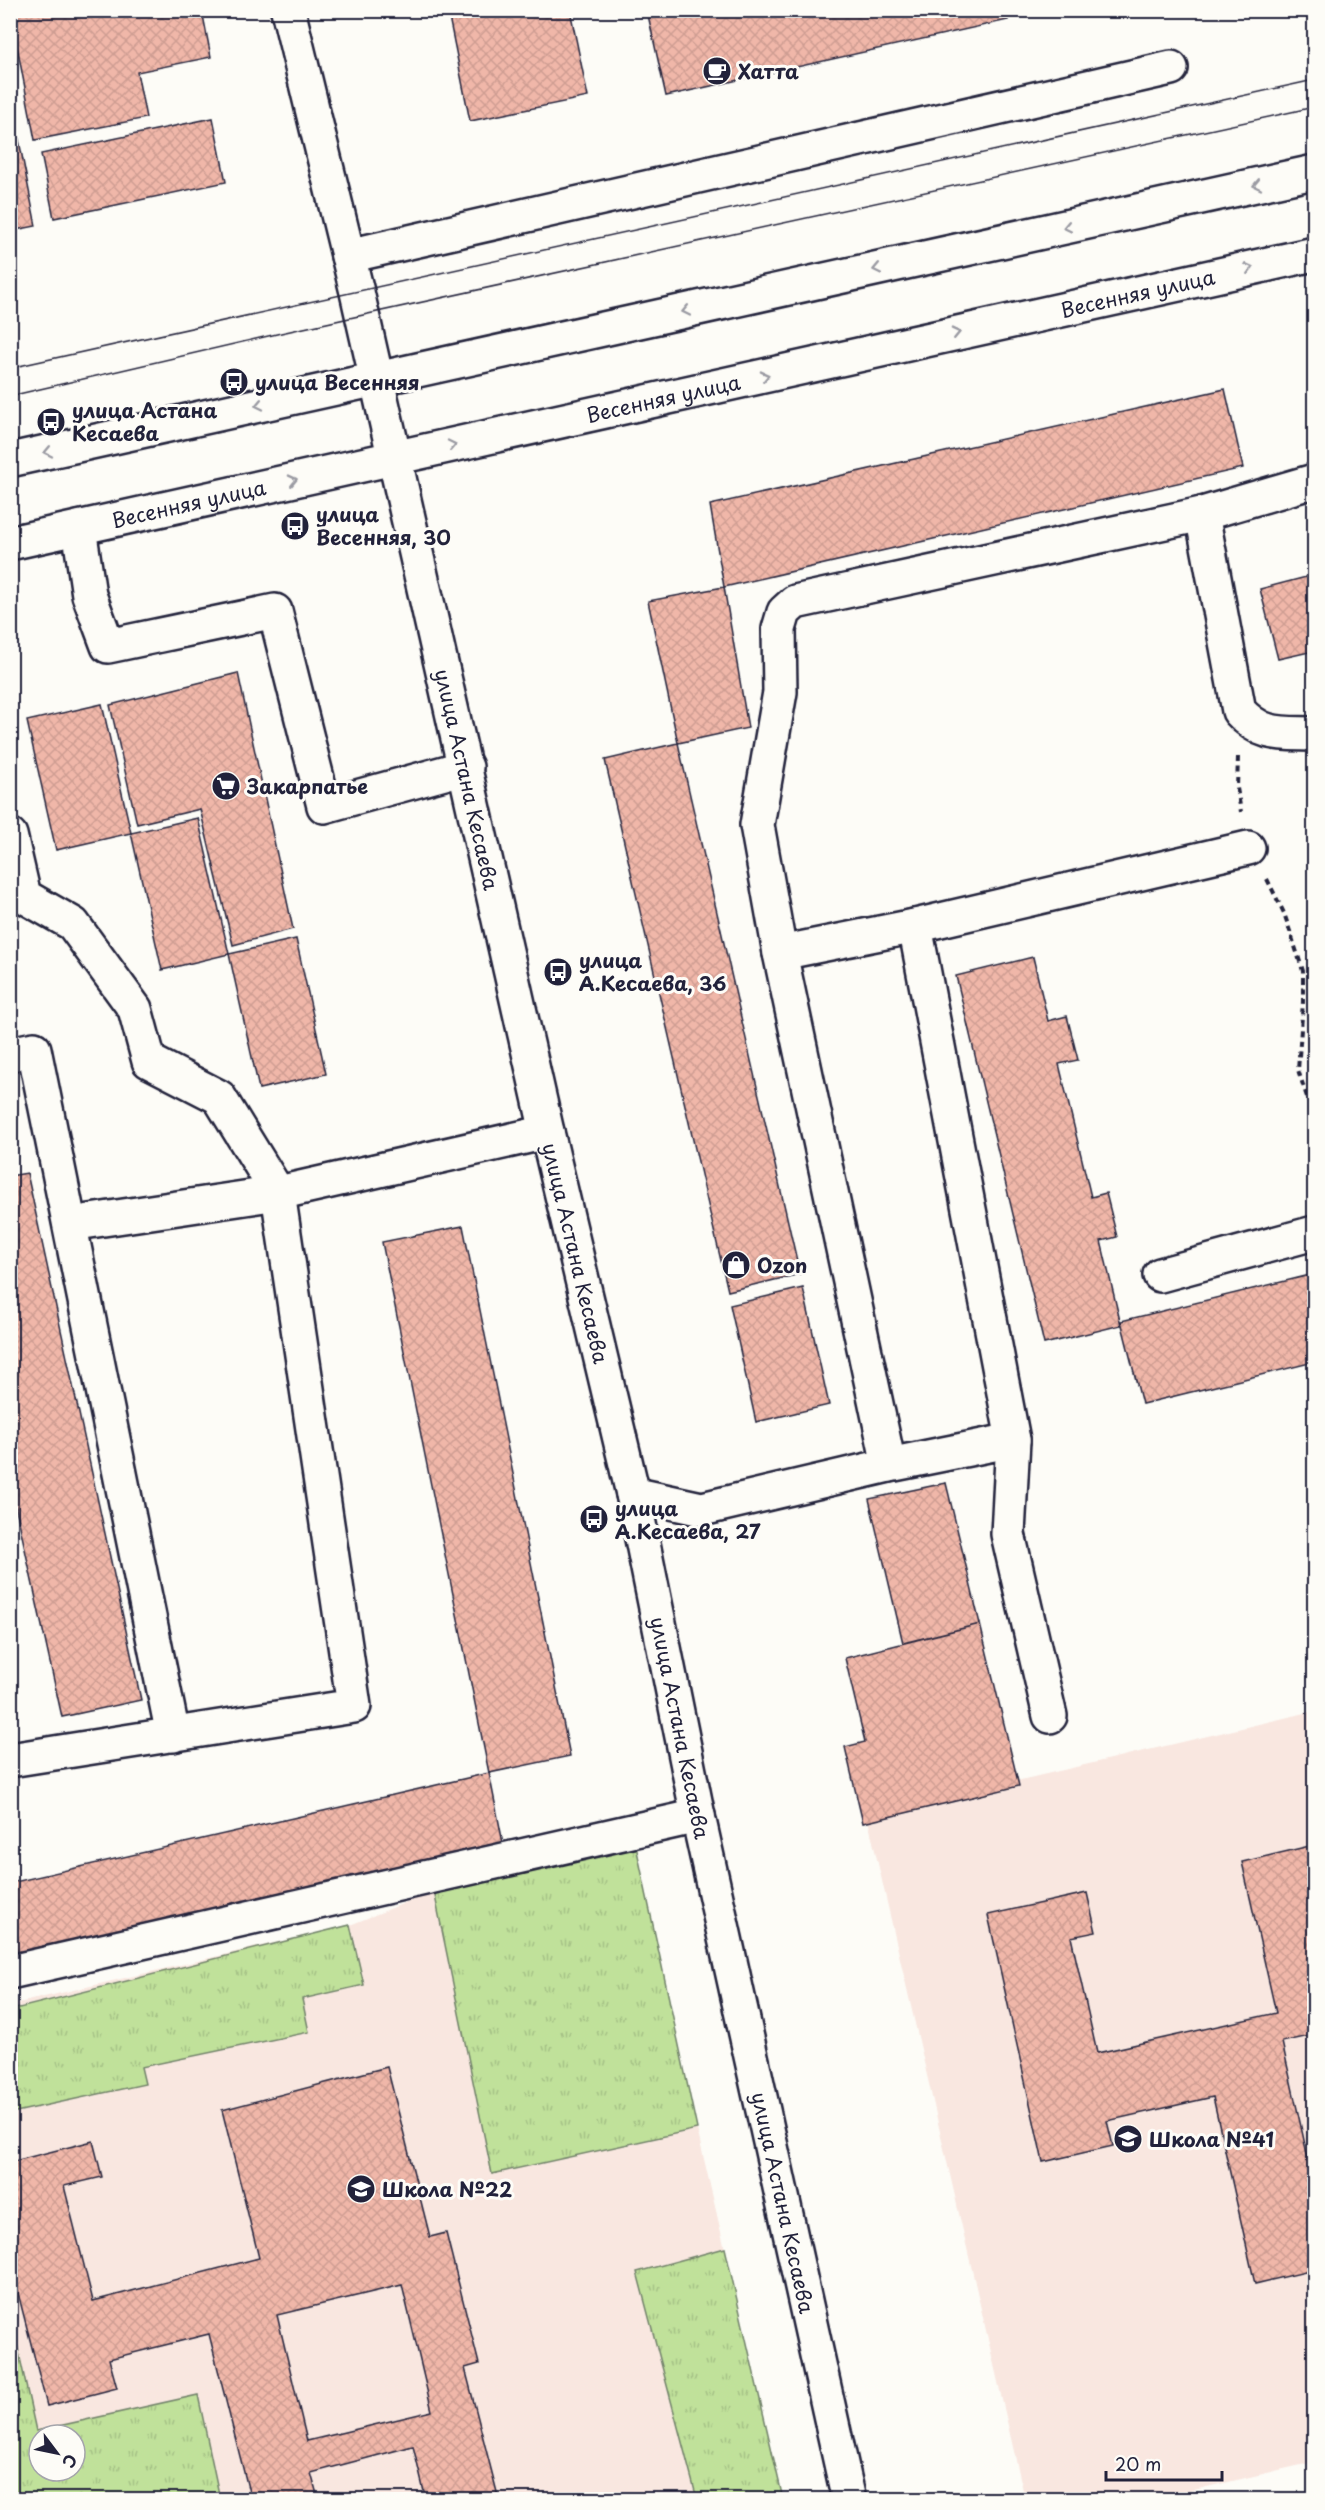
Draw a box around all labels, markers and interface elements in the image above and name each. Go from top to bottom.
cafe icon: Хатта [701,55,733,87]
place label: Хатта [738,56,799,86]
one-way arrow [1253,177,1263,190]
one-way arrow [1062,220,1072,233]
street label: Весенняя улица [1058,261,1218,325]
one-way arrow [872,262,882,275]
one-way arrow [1243,263,1253,276]
one-way arrow [681,304,691,317]
one-way arrow [950,328,960,341]
bus stop icon: улица Весенняя [218,366,250,398]
place label: улица Весенняя [255,367,420,397]
street label: Весенняя улица [583,367,744,430]
one-way arrow [760,370,770,383]
place label: улица Астана Кесаева [72,395,217,448]
one-way arrow [254,398,264,411]
bus stop icon: улица Астана Кесаева [35,406,67,438]
one-way arrow [447,439,457,452]
one-way arrow [43,444,53,457]
street label: Весенняя улица [109,472,269,535]
one-way arrow [288,474,298,487]
place label: улица Весенняя, 30 [316,499,451,552]
bus stop icon: улица Весенняя, 30 [279,510,311,542]
street label: улица Астана Кесаева [428,666,507,893]
supermarket icon: Закарпатье [210,770,242,802]
place label: Закарпатье [246,771,368,801]
place label: улица А.Кесаева, 36 [579,945,726,998]
bus stop icon: улица А.Кесаева, 36 [542,956,574,988]
street label: улица Астана Кесаева [535,1140,617,1367]
shop icon: Ozon [720,1249,752,1281]
place label: Ozon [757,1250,807,1280]
place label: улица А.Кесаева, 27 [615,1493,761,1546]
bus stop icon: улица А.Кесаева, 27 [578,1503,610,1535]
street label: улица Астана Кесаева [643,1614,718,1842]
street label: улица Астана Кесаева [744,2089,822,2317]
school or university icon: Школа №41 [1112,2123,1144,2155]
place label: Школа №41 [1149,2124,1274,2154]
school or university icon: Школа №22 [345,2173,377,2205]
place label: Школа №22 [382,2174,512,2204]
north arrow [27,2423,87,2483]
scale bar [1106,2444,1222,2482]
text: С [57,2450,84,2473]
text: 20 m [1115,2450,1161,2477]

